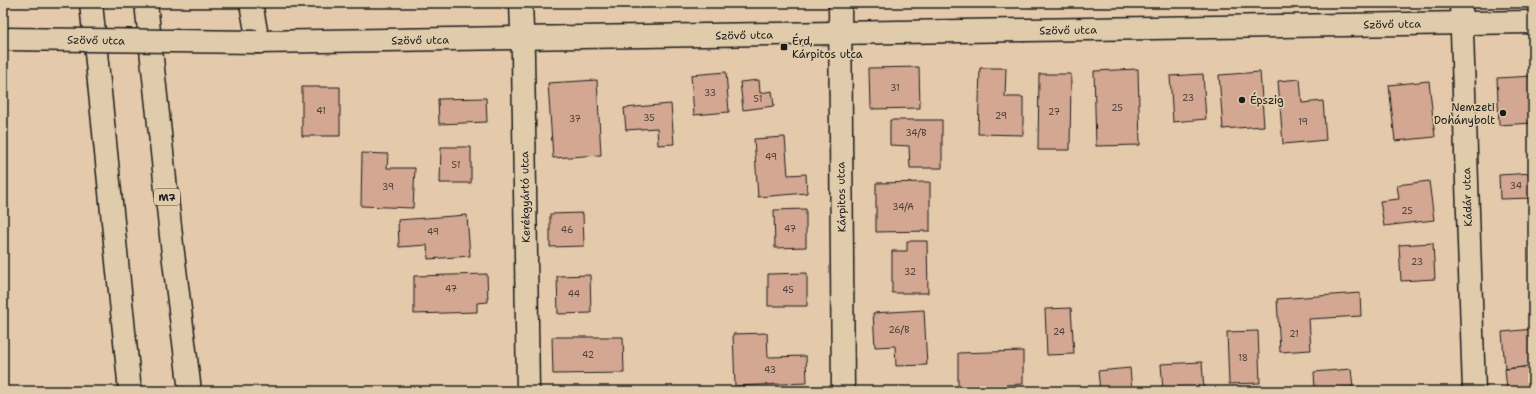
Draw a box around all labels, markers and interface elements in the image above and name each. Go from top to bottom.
street label: Szövő utca [1363,16,1421,33]
street label: Szövő utca [1039,22,1097,39]
street label: Szövő utca [715,27,773,44]
street label: Szövő utca [67,32,125,49]
street label: Szövő utca [391,32,449,49]
place label: Érd, Kárpitos utca [792,33,863,62]
marker: Érd, Kárpitos utca [779,42,789,52]
house number: 31 [890,82,900,94]
house number: 33 [704,87,716,99]
house number: 23 [1182,92,1194,104]
place label: Épszig [1250,92,1284,108]
house number: 51 [754,93,762,105]
marker: Épszig [1237,95,1247,105]
place label: Nemzeti Dohánybolt [1434,100,1495,128]
house number: 25 [1111,102,1123,114]
house number: 41 [316,105,326,117]
house number: 27 [1048,106,1060,118]
marker: Nemzeti Dohánybolt [1498,108,1508,118]
house number: 29 [995,110,1007,122]
house number: 35 [643,112,655,124]
house number: 37 [569,113,581,125]
house number: 19 [1298,116,1308,128]
house number: 34/B [905,127,927,139]
street label: Kerékgyártó utca [517,151,534,243]
house number: 49 [765,151,777,163]
house number: 51 [452,159,460,171]
street label: Kárpitos utca [833,161,850,232]
street label: Kádár utca [1459,167,1476,227]
house number: 34 [1510,180,1522,192]
house number: 39 [382,181,394,193]
road number: M7 [154,189,180,205]
house number: 34/A [892,201,914,213]
house number: 25 [1401,205,1413,217]
house number: 47 [784,223,796,235]
house number: 46 [561,224,573,236]
house number: 49 [427,226,439,238]
house number: 23 [1411,256,1423,268]
house number: 32 [904,266,916,278]
house number: 47 [445,283,457,295]
house number: 45 [782,284,794,296]
house number: 44 [568,288,580,300]
house number: 26/B [888,324,910,336]
house number: 24 [1053,326,1065,338]
house number: 21 [1289,328,1299,340]
house number: 42 [582,349,594,361]
house number: 18 [1238,352,1248,364]
house number: 43 [764,364,776,376]

